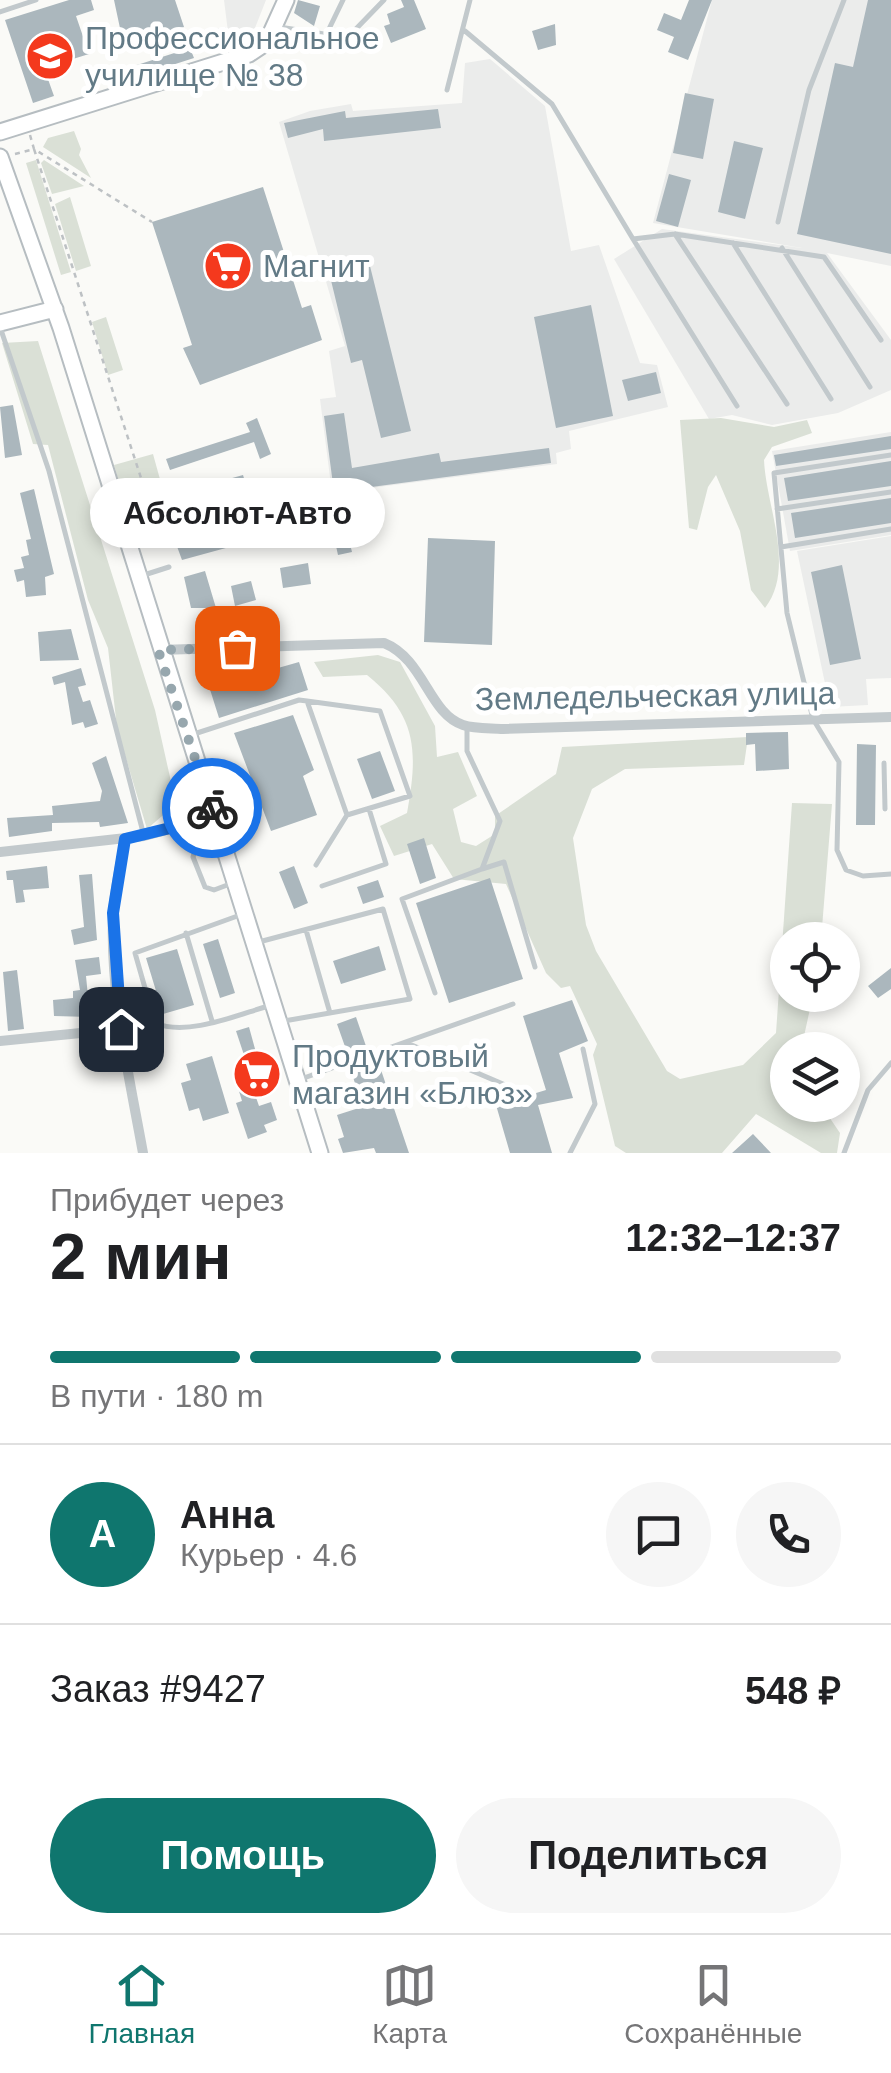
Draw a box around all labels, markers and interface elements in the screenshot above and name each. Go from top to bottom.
place label: Профессиональное училище № 38 [85,20,379,93]
school or university icon: Профессиональное училище № 38 [24,30,76,82]
supermarket icon: Магнит [202,240,254,292]
place label: Магнит [263,248,370,284]
callout: Абсолют-Авто [90,478,384,548]
text: Абсолют-Авто [123,495,352,531]
pin [195,606,280,691]
icon: bag [210,621,265,676]
street label: Земледельческая улица [474,675,836,717]
courier [162,758,262,858]
icon: bike [185,781,240,836]
map controls [770,922,860,1122]
button: locate [770,922,860,1012]
pin [79,987,164,1072]
icon: home [94,1002,149,1057]
button: layers [770,1032,860,1122]
place label: Продуктовый магазин «Блюз» [292,1038,533,1111]
supermarket icon: Продуктовый магазин «Блюз» [231,1048,283,1100]
text: Прибудет через [50,1182,284,1218]
text: 12:32–12:37 [625,1217,841,1259]
text: 2 мин [50,1220,232,1293]
text: В пути · 180 m [50,1378,263,1414]
button: chat [606,1482,711,1587]
button: phone [736,1482,841,1587]
text: Анна [180,1494,274,1536]
text: А [89,1513,116,1555]
text: Курьер · 4.6 [180,1537,357,1573]
text: Заказ #9427 [50,1668,266,1710]
text: 548 ₽ [745,1670,841,1712]
button: Помощь [50,1798,436,1913]
button: Поделиться [456,1798,841,1913]
tab: Главная [89,1958,195,2050]
tab: Карта [372,1958,447,2050]
tab: Сохранённые [624,1958,802,2050]

